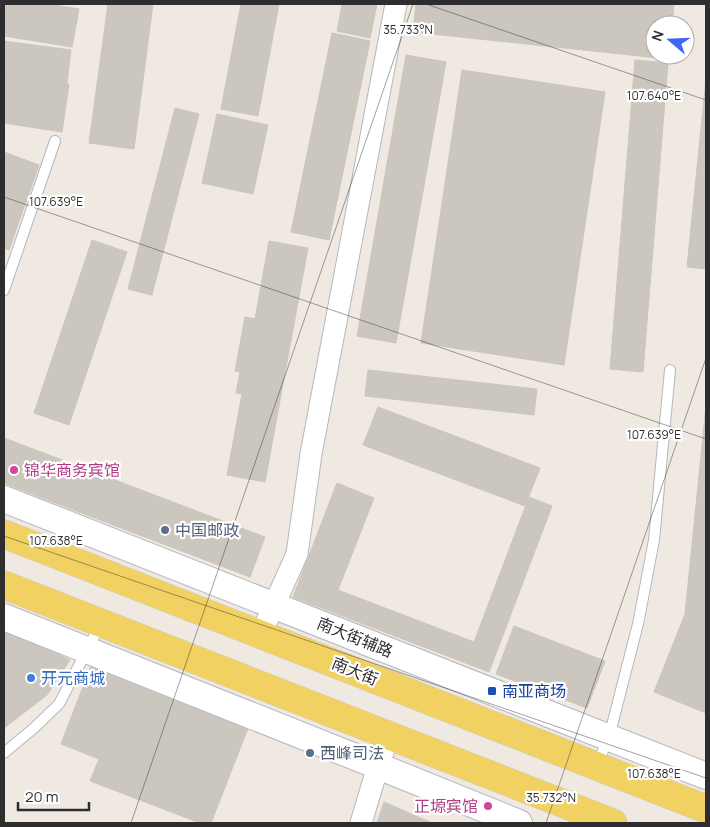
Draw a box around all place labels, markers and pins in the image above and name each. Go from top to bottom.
place label: 锦华商务宾馆 [24,459,120,481]
marker: 锦华商务宾馆 [8,464,20,476]
place label: 中国邮政 [175,519,239,541]
marker: 中国邮政 [159,524,171,536]
place label: 开元商城 [41,667,105,689]
marker: 开元商城 [25,672,37,684]
place label: 南亚商场 [502,680,566,702]
marker: 南亚商场 [486,685,498,697]
place label: 西峰司法 [320,742,384,764]
marker: 西峰司法 [304,747,316,759]
place label: 正塬宾馆 [414,795,478,817]
marker: 正塬宾馆 [482,800,494,812]

